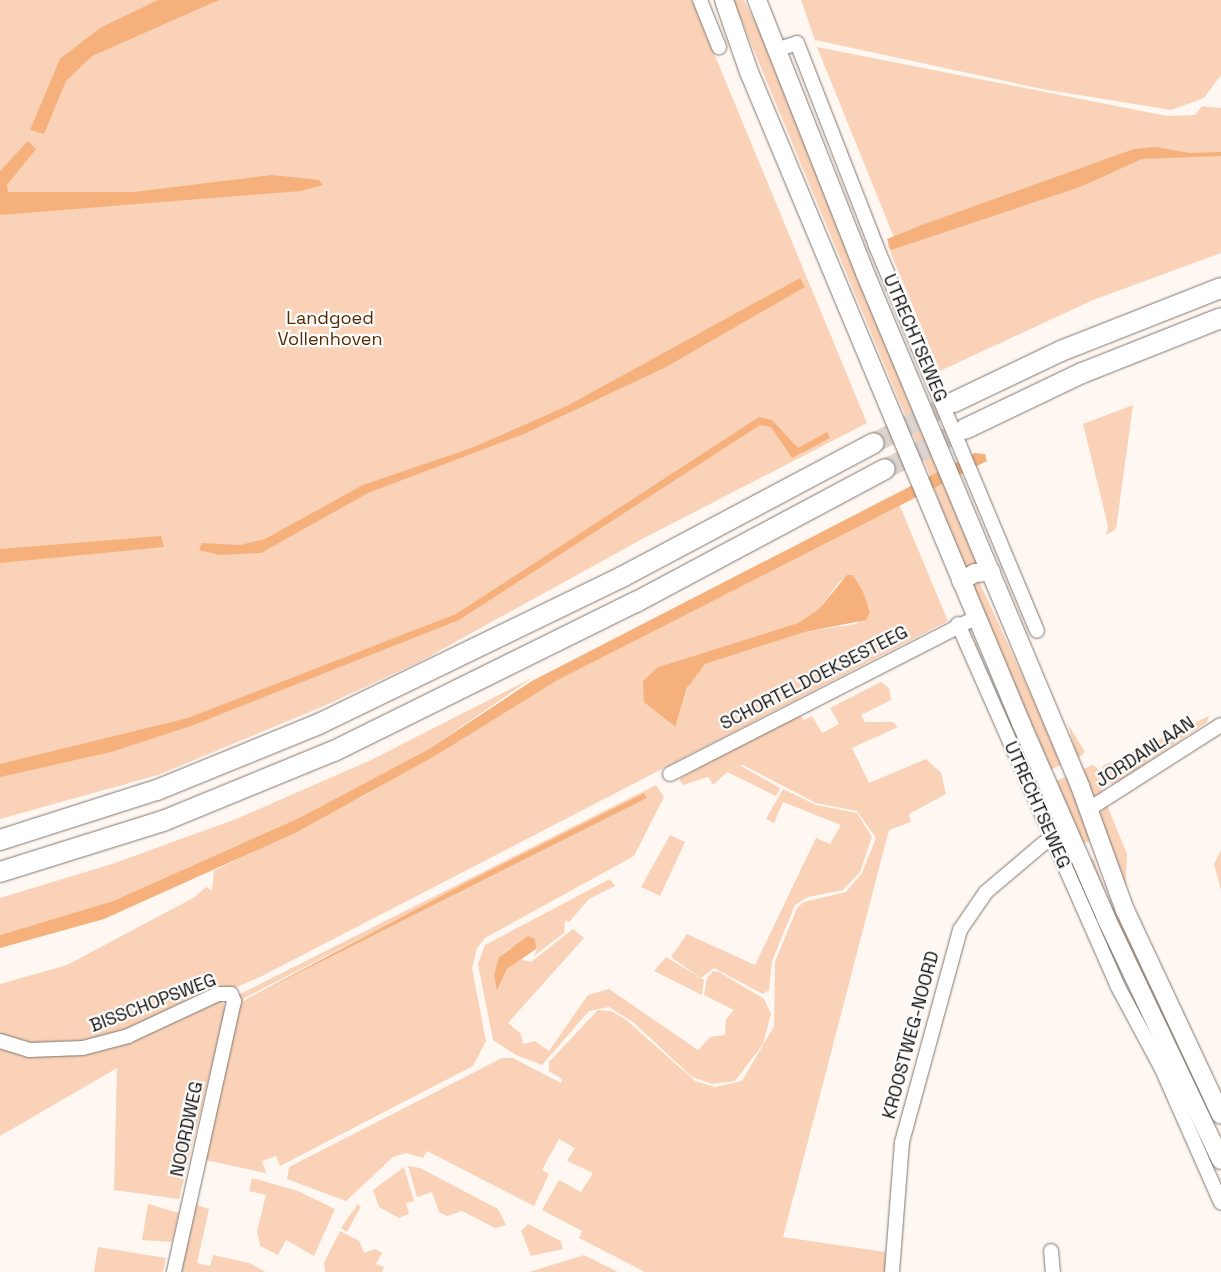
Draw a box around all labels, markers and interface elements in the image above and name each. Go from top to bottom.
street label: UTRECHTSEWEG [878,271,952,405]
park label: Landgoed Vollenhoven [278,308,382,350]
street label: SCHORTELDOEKSESTEEG [717,621,911,735]
street label: JORDANLAAN [1092,712,1198,792]
street label: UTRECHTSEWEG [999,738,1075,872]
street label: KROOSTWEG-NOORD [878,949,944,1121]
street label: BISSCHOPSWEG [87,969,219,1037]
street label: NOORDWEG [166,1079,208,1179]

